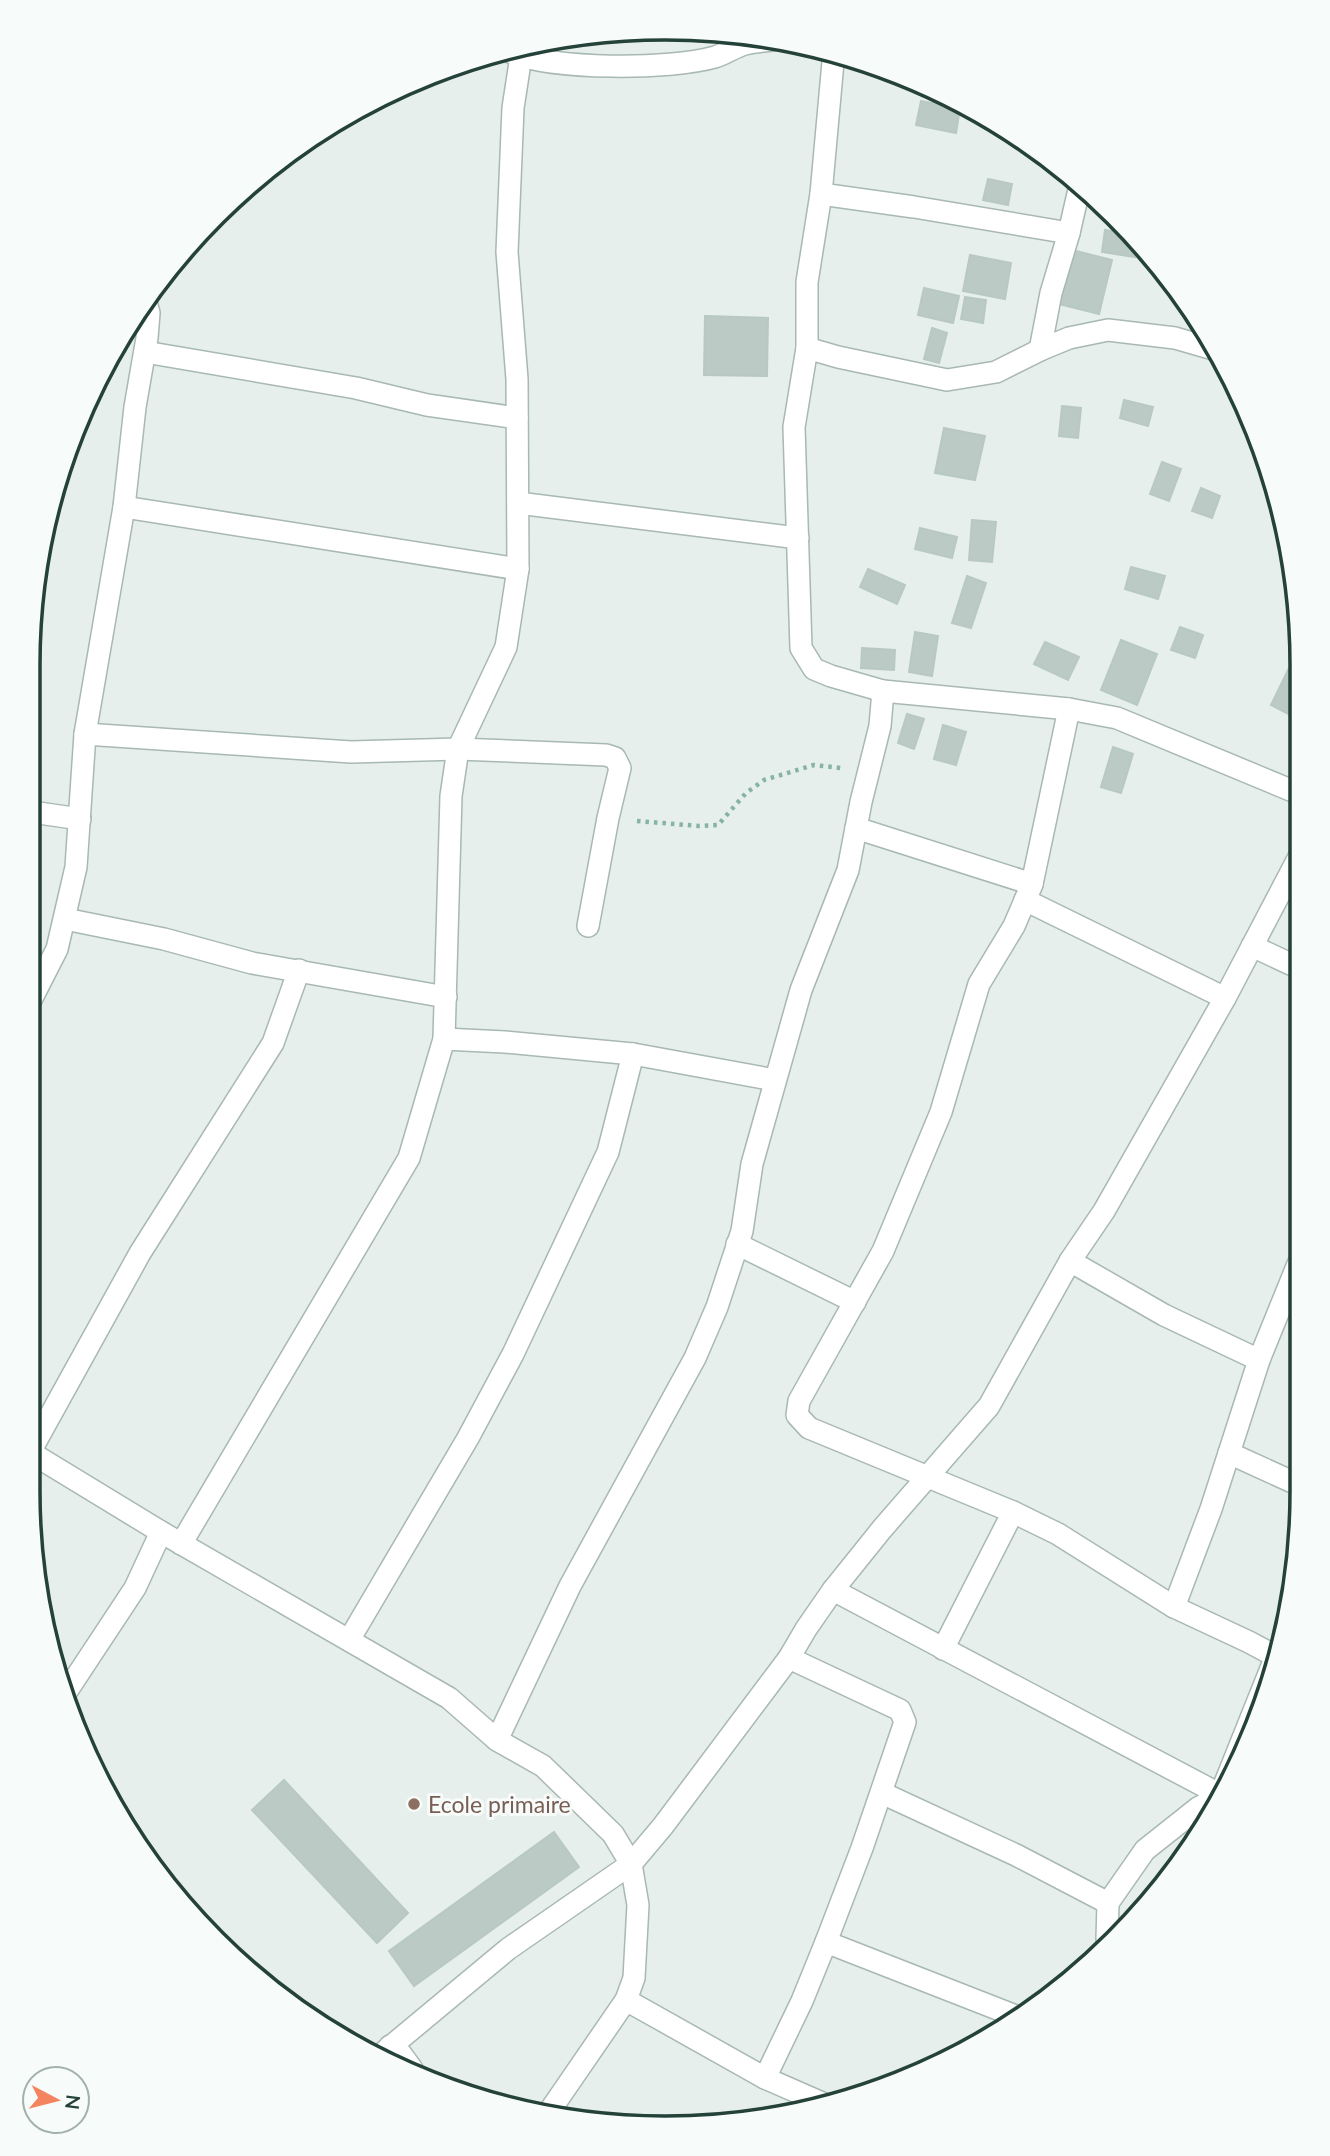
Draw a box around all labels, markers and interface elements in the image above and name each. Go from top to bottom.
place label: Ecole primaire [428,1790,571,1818]
marker: Ecole primaire [406,1796,422,1812]
north arrow [21,2065,91,2135]
text: N [61,2093,86,2111]

